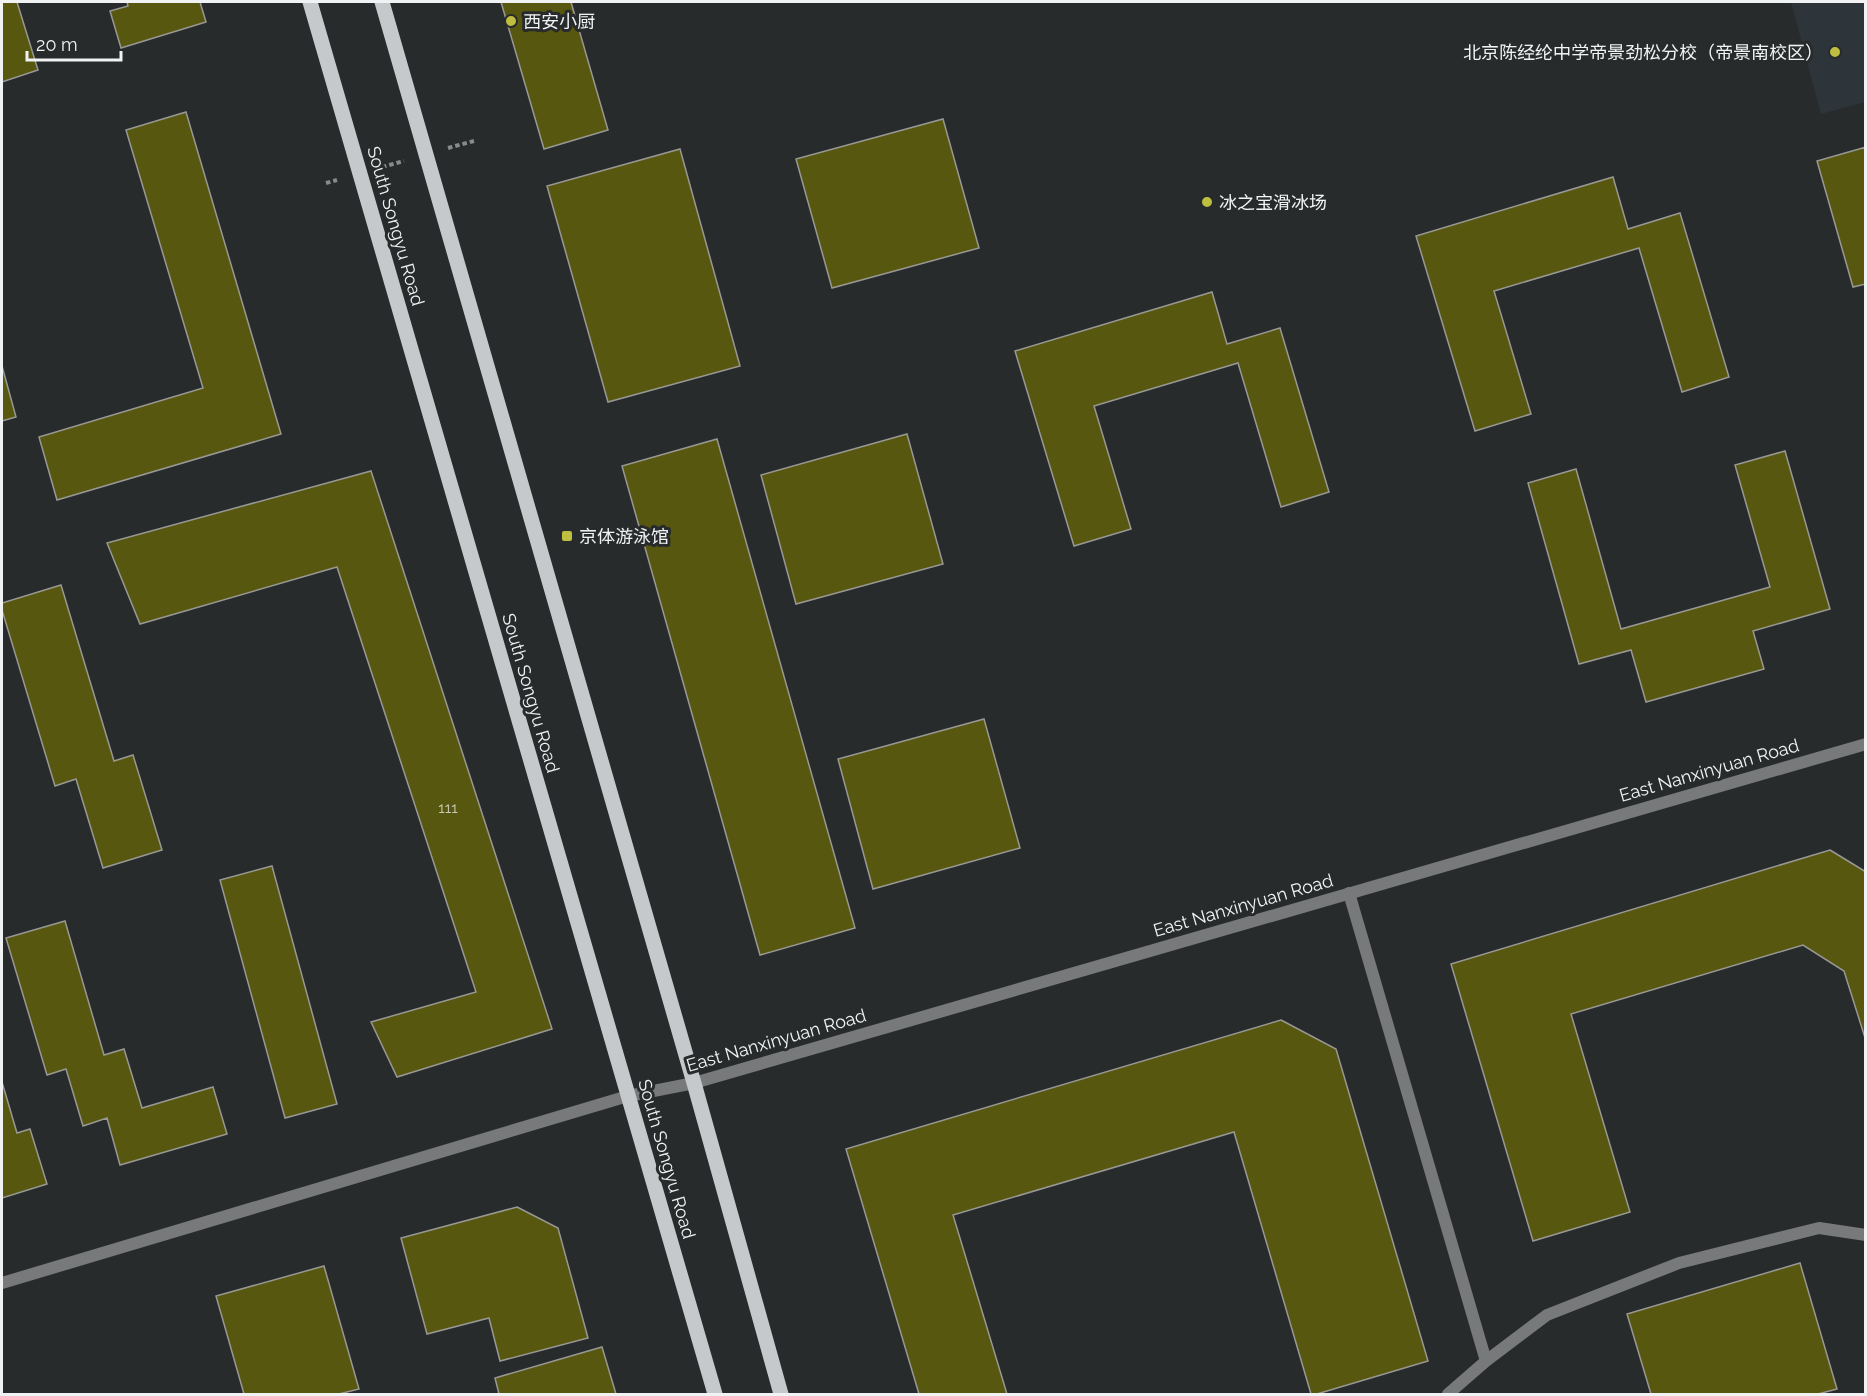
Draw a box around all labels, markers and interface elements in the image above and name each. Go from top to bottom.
place label: 西安小厨 [523,11,595,32]
marker: 西安小厨 [504,14,518,28]
scale bar [27,24,122,62]
text: 20 m [36,34,78,55]
place label: 北京陈经纶中学帝景劲松分校（帝景南校区） [1463,42,1823,63]
marker: 北京陈经纶中学帝景劲松分校（帝景南校区） [1828,45,1842,59]
street label: South Songyu Road [363,144,429,308]
place label: 冰之宝滑冰场 [1219,192,1327,213]
marker: 冰之宝滑冰场 [1200,195,1214,209]
place label: 京体游泳馆 [579,526,669,547]
marker: 京体游泳馆 [560,529,574,543]
street label: South Songyu Road [498,611,564,775]
street label: East Nanxinyuan Road [1617,734,1801,806]
house number: 111 [438,799,458,817]
street label: East Nanxinyuan Road [1151,869,1335,941]
street label: East Nanxinyuan Road [684,1004,868,1076]
street label: South Songyu Road [634,1077,700,1241]

